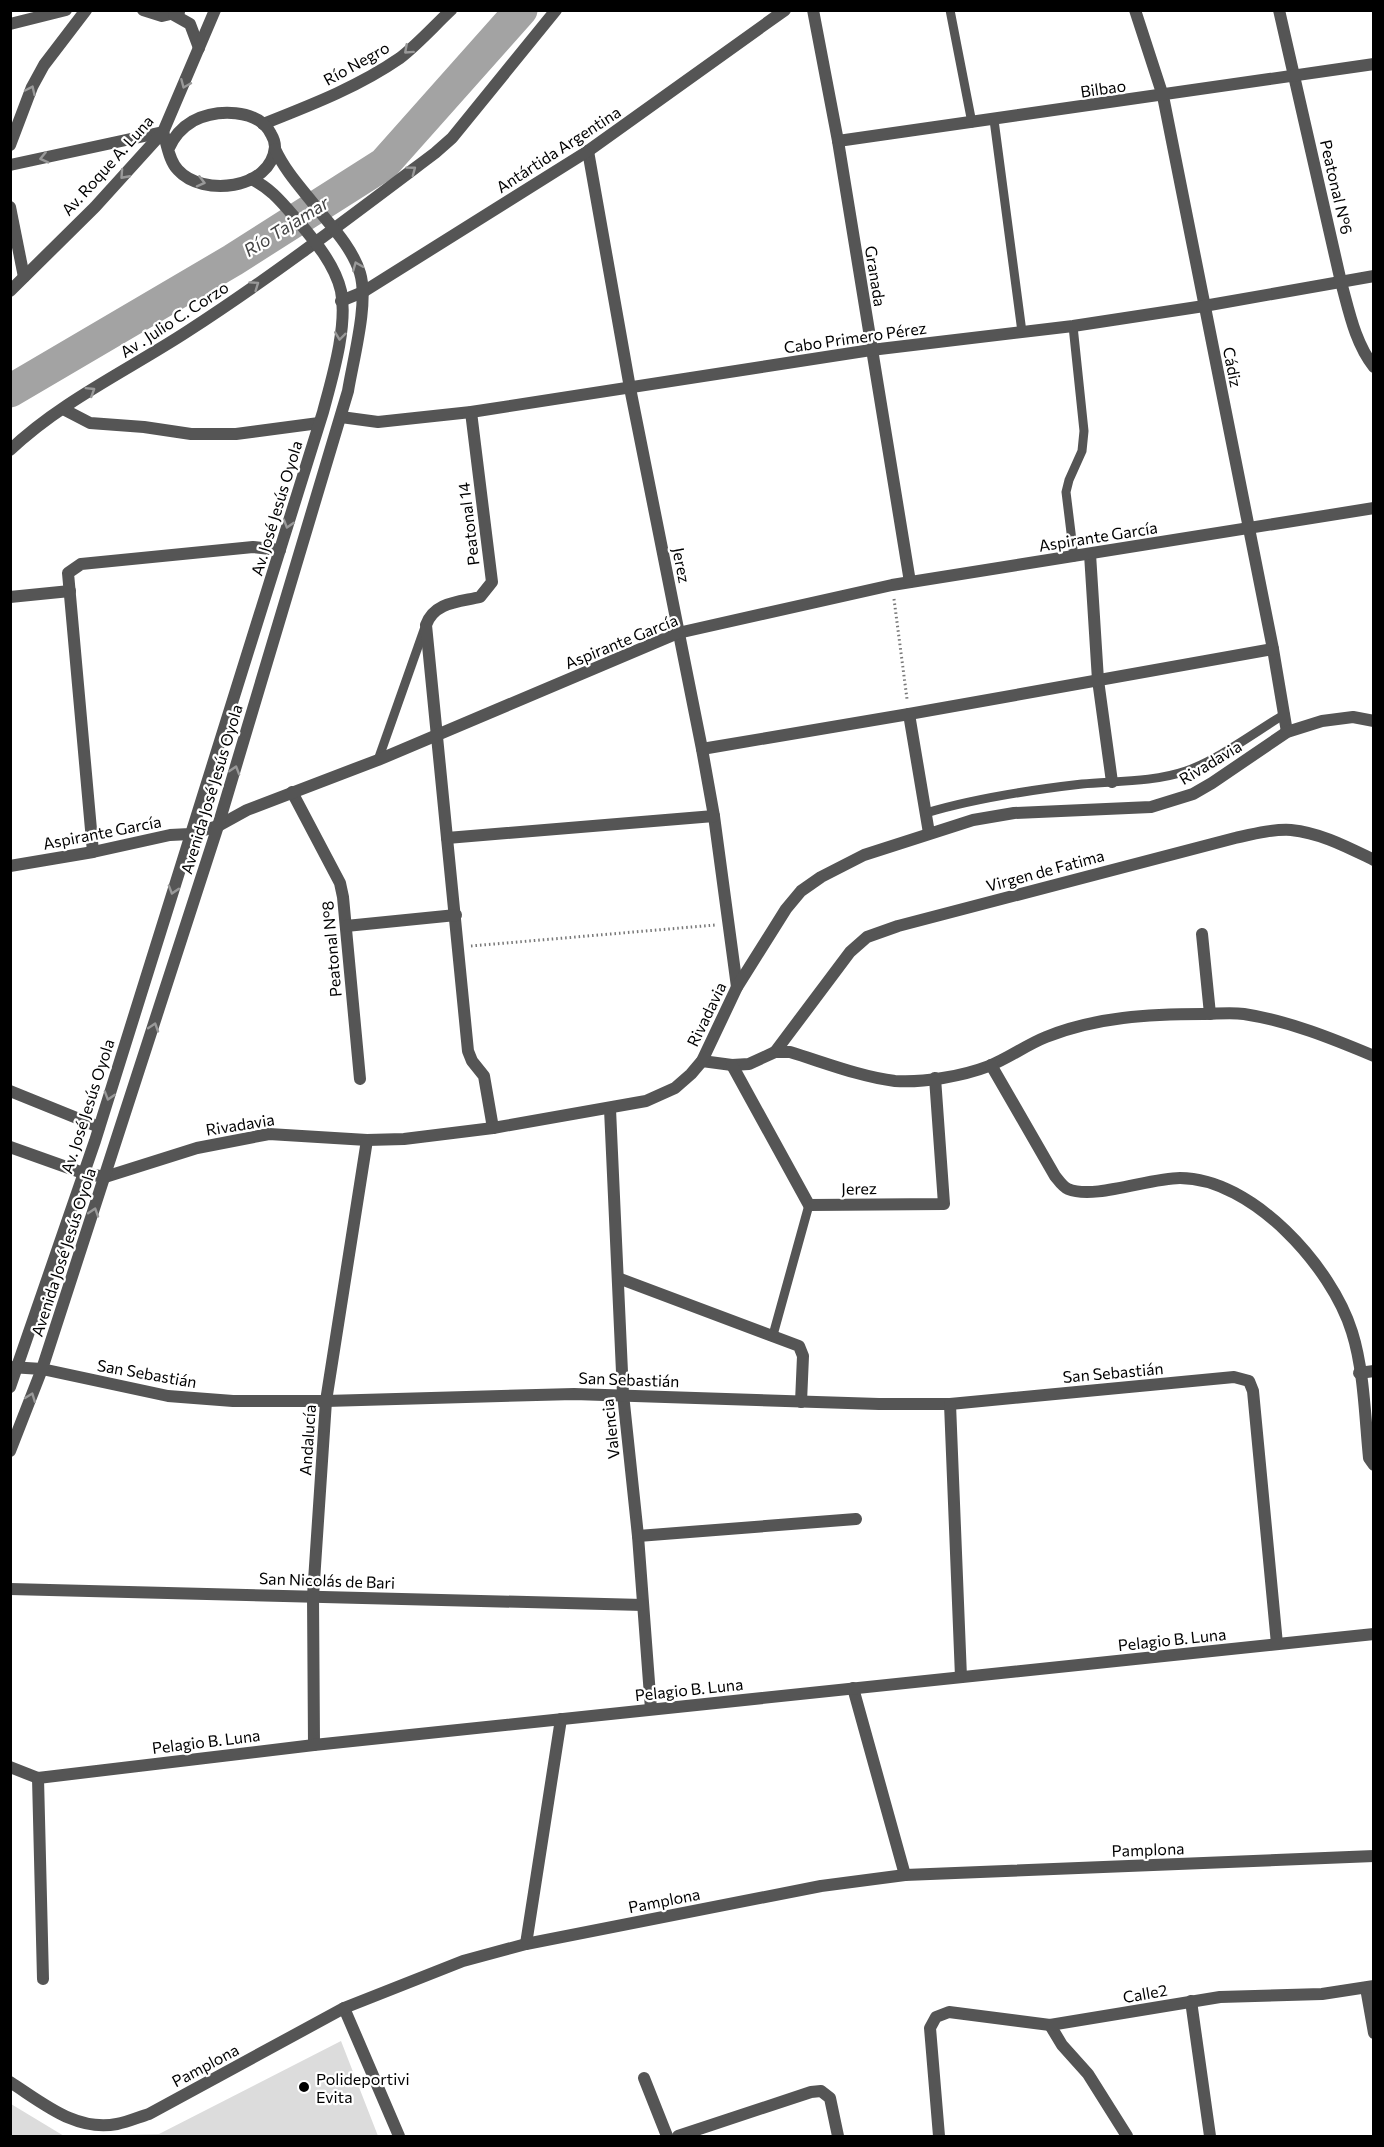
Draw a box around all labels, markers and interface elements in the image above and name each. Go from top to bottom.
street label: Río Negro [320,37,392,89]
one-way arrow [404,43,415,54]
street label: Bilbao [1079,75,1127,101]
one-way arrow [180,77,192,88]
one-way arrow [23,86,35,97]
street label: Antártida Argentina [492,102,624,196]
street label: Av. Roque A. Luna [57,111,157,219]
street label: Peatonal N°6 [1317,138,1357,236]
one-way arrow [39,151,49,164]
one-way arrow [406,166,417,177]
one-way arrow [120,169,131,179]
one-way arrow [196,175,206,188]
water label: Río Tajamar [239,191,333,261]
street label: Granada [862,244,890,308]
one-way arrow [352,262,364,273]
street label: Av . Julio C. Corzo [116,277,232,361]
one-way arrow [248,281,259,292]
street label: Cabo Primero Pérez [782,318,928,356]
one-way arrow [334,332,346,341]
street label: Cádiz [1220,345,1246,389]
one-way arrow [85,387,95,399]
street label: Av. José Jesús Oyola [246,438,306,578]
street label: Peatonal 14 [453,481,483,567]
street label: Aspirante García [1037,517,1159,555]
one-way arrow [283,518,295,529]
street label: Jerez [669,546,695,584]
street label: Aspirante García [562,610,680,672]
street label: Avenida José Jesús Oyola [176,702,246,876]
street label: Rivadavia [1175,736,1245,788]
one-way arrow [228,765,240,776]
street label: Aspirante García [41,811,163,853]
street label: Virgen de Fatima [984,845,1106,895]
one-way arrow [168,884,180,895]
street label: Peatonal N°8 [317,900,345,998]
street label: Rivadavia [682,979,730,1049]
one-way arrow [147,1022,159,1033]
street label: Av. José Jesús Oyola [56,1036,118,1176]
one-way arrow [104,1090,116,1101]
street label: Rivadavia [204,1109,276,1139]
street label: Avenida José Jesús Oyola [27,1165,99,1339]
street label: Jerez [841,1178,877,1198]
one-way arrow [86,1207,99,1218]
street label: San Sebastián [96,1355,198,1391]
street label: San Sebastián [1062,1358,1164,1386]
street label: San Sebastián [578,1368,680,1390]
one-way arrow [24,1392,37,1403]
street label: Valencia [597,1398,623,1460]
street label: Andalucía [295,1404,319,1476]
street label: San Nicolás de Bari [259,1568,395,1592]
street label: Pelagio B. Luna [1117,1624,1227,1654]
street label: Pelagio B. Luna [634,1674,744,1704]
street label: Pelagio B. Luna [151,1725,261,1757]
street label: Pamplona [1111,1838,1185,1860]
street label: Pamplona [626,1884,702,1916]
street label: Calle2 [1121,1980,1169,2006]
street label: Pamplona [168,2039,242,2091]
place label: Polideportivi Evita [316,2069,410,2106]
marker: Polideportivi Evita [297,2080,311,2094]

